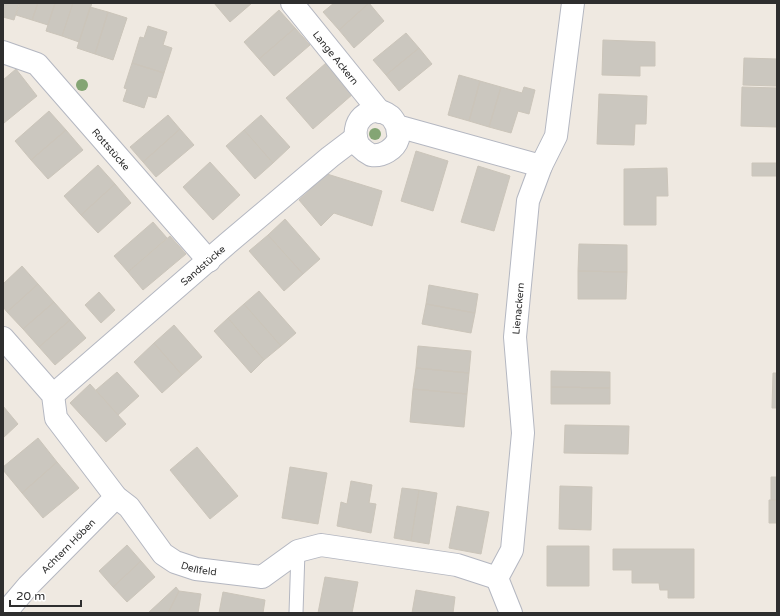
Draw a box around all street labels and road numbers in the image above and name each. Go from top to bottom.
street label: Lange Ackern [310,29,361,87]
street label: Rottstücke [89,126,132,173]
street label: Sandstücke [178,243,228,289]
street label: Lienackern [510,282,527,335]
street label: Achtern Höben [39,517,98,576]
street label: Dellfeld [179,559,217,578]

